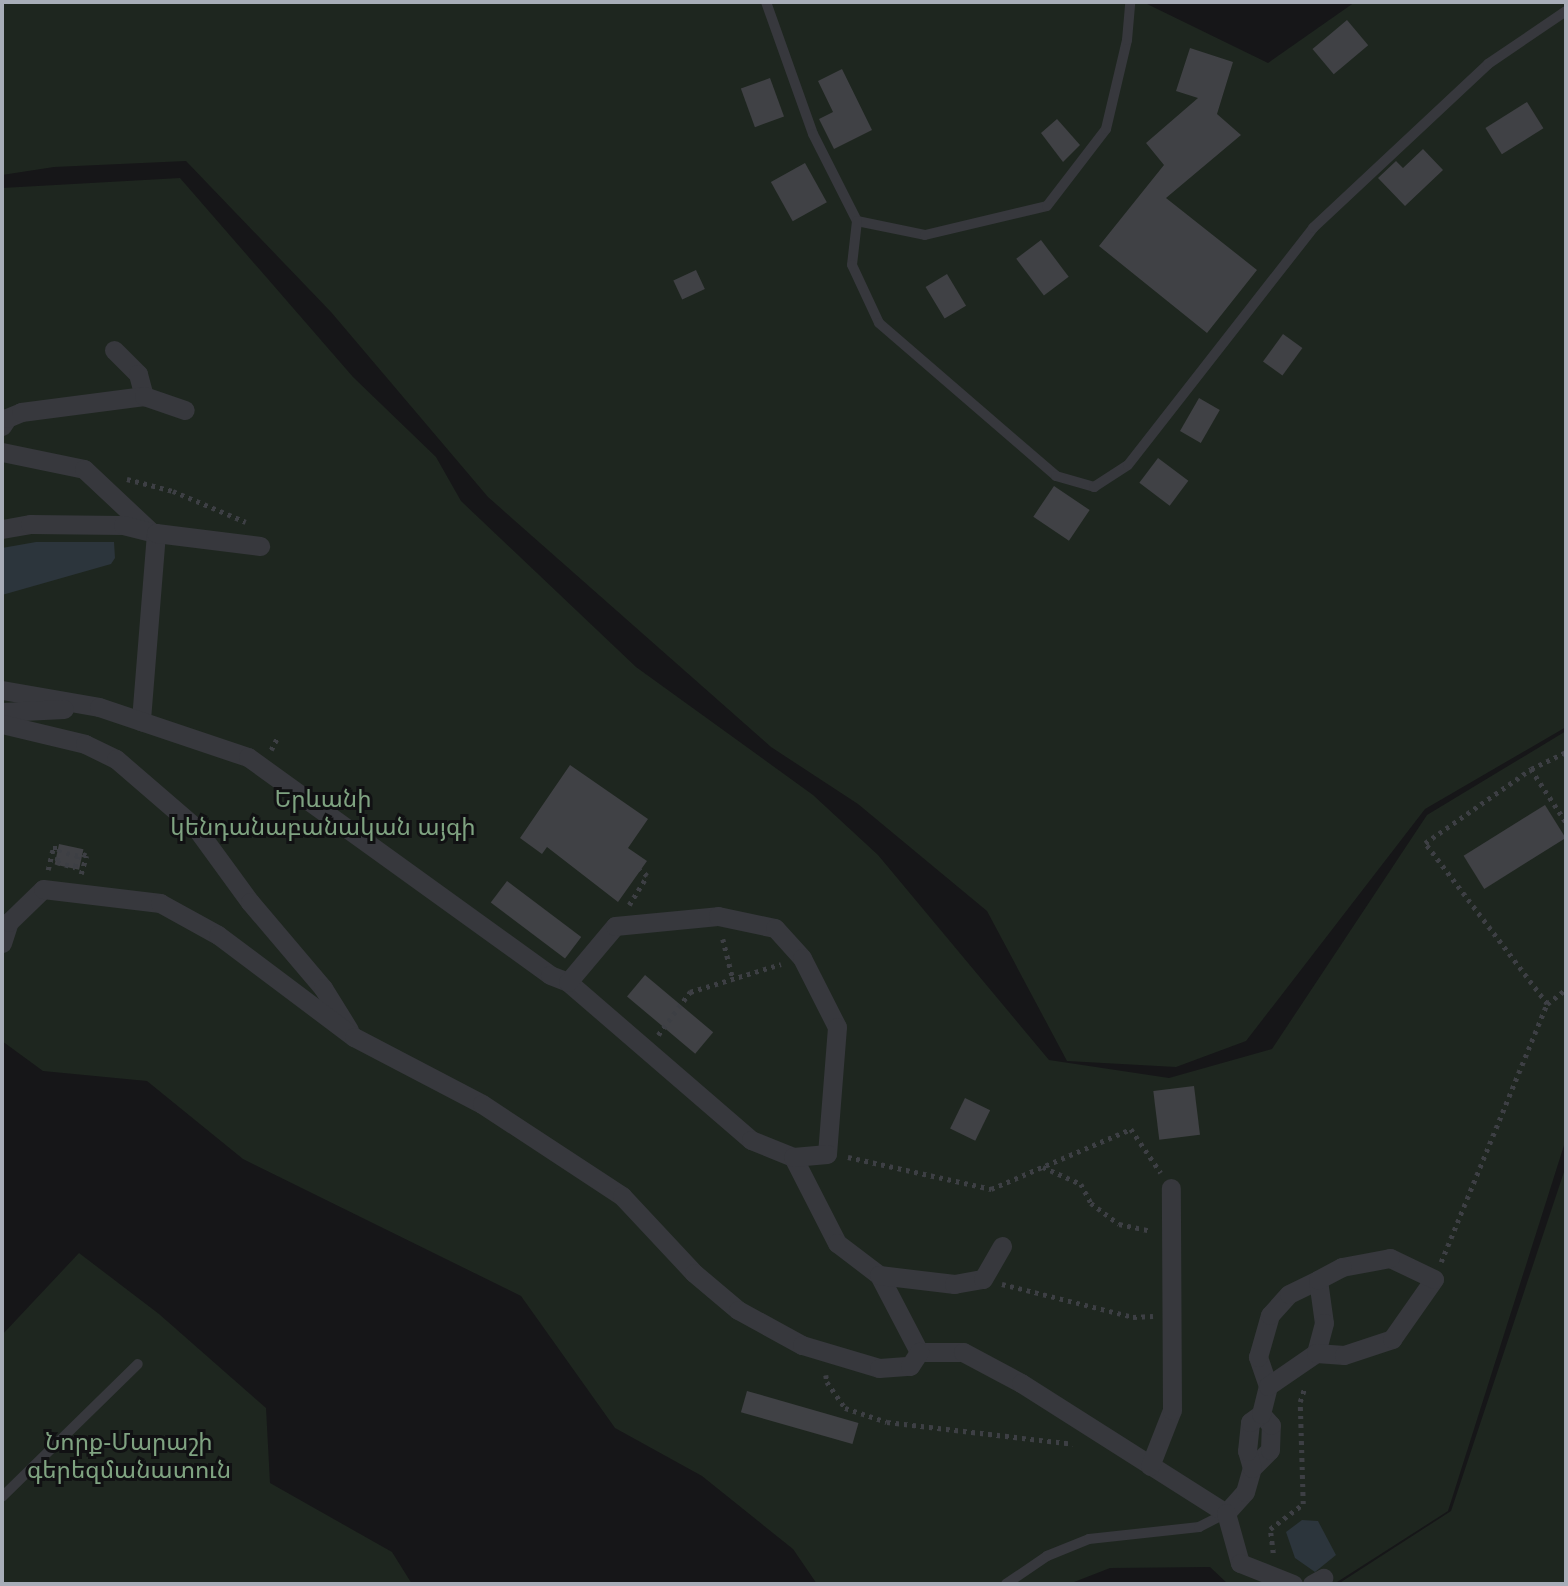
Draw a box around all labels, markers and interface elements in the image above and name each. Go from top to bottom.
park label: Երևանի կենդանաբանական այգի [170,785,476,841]
park label: Նորք-Մարաշի գերեզմանատուն [27,1428,231,1484]

